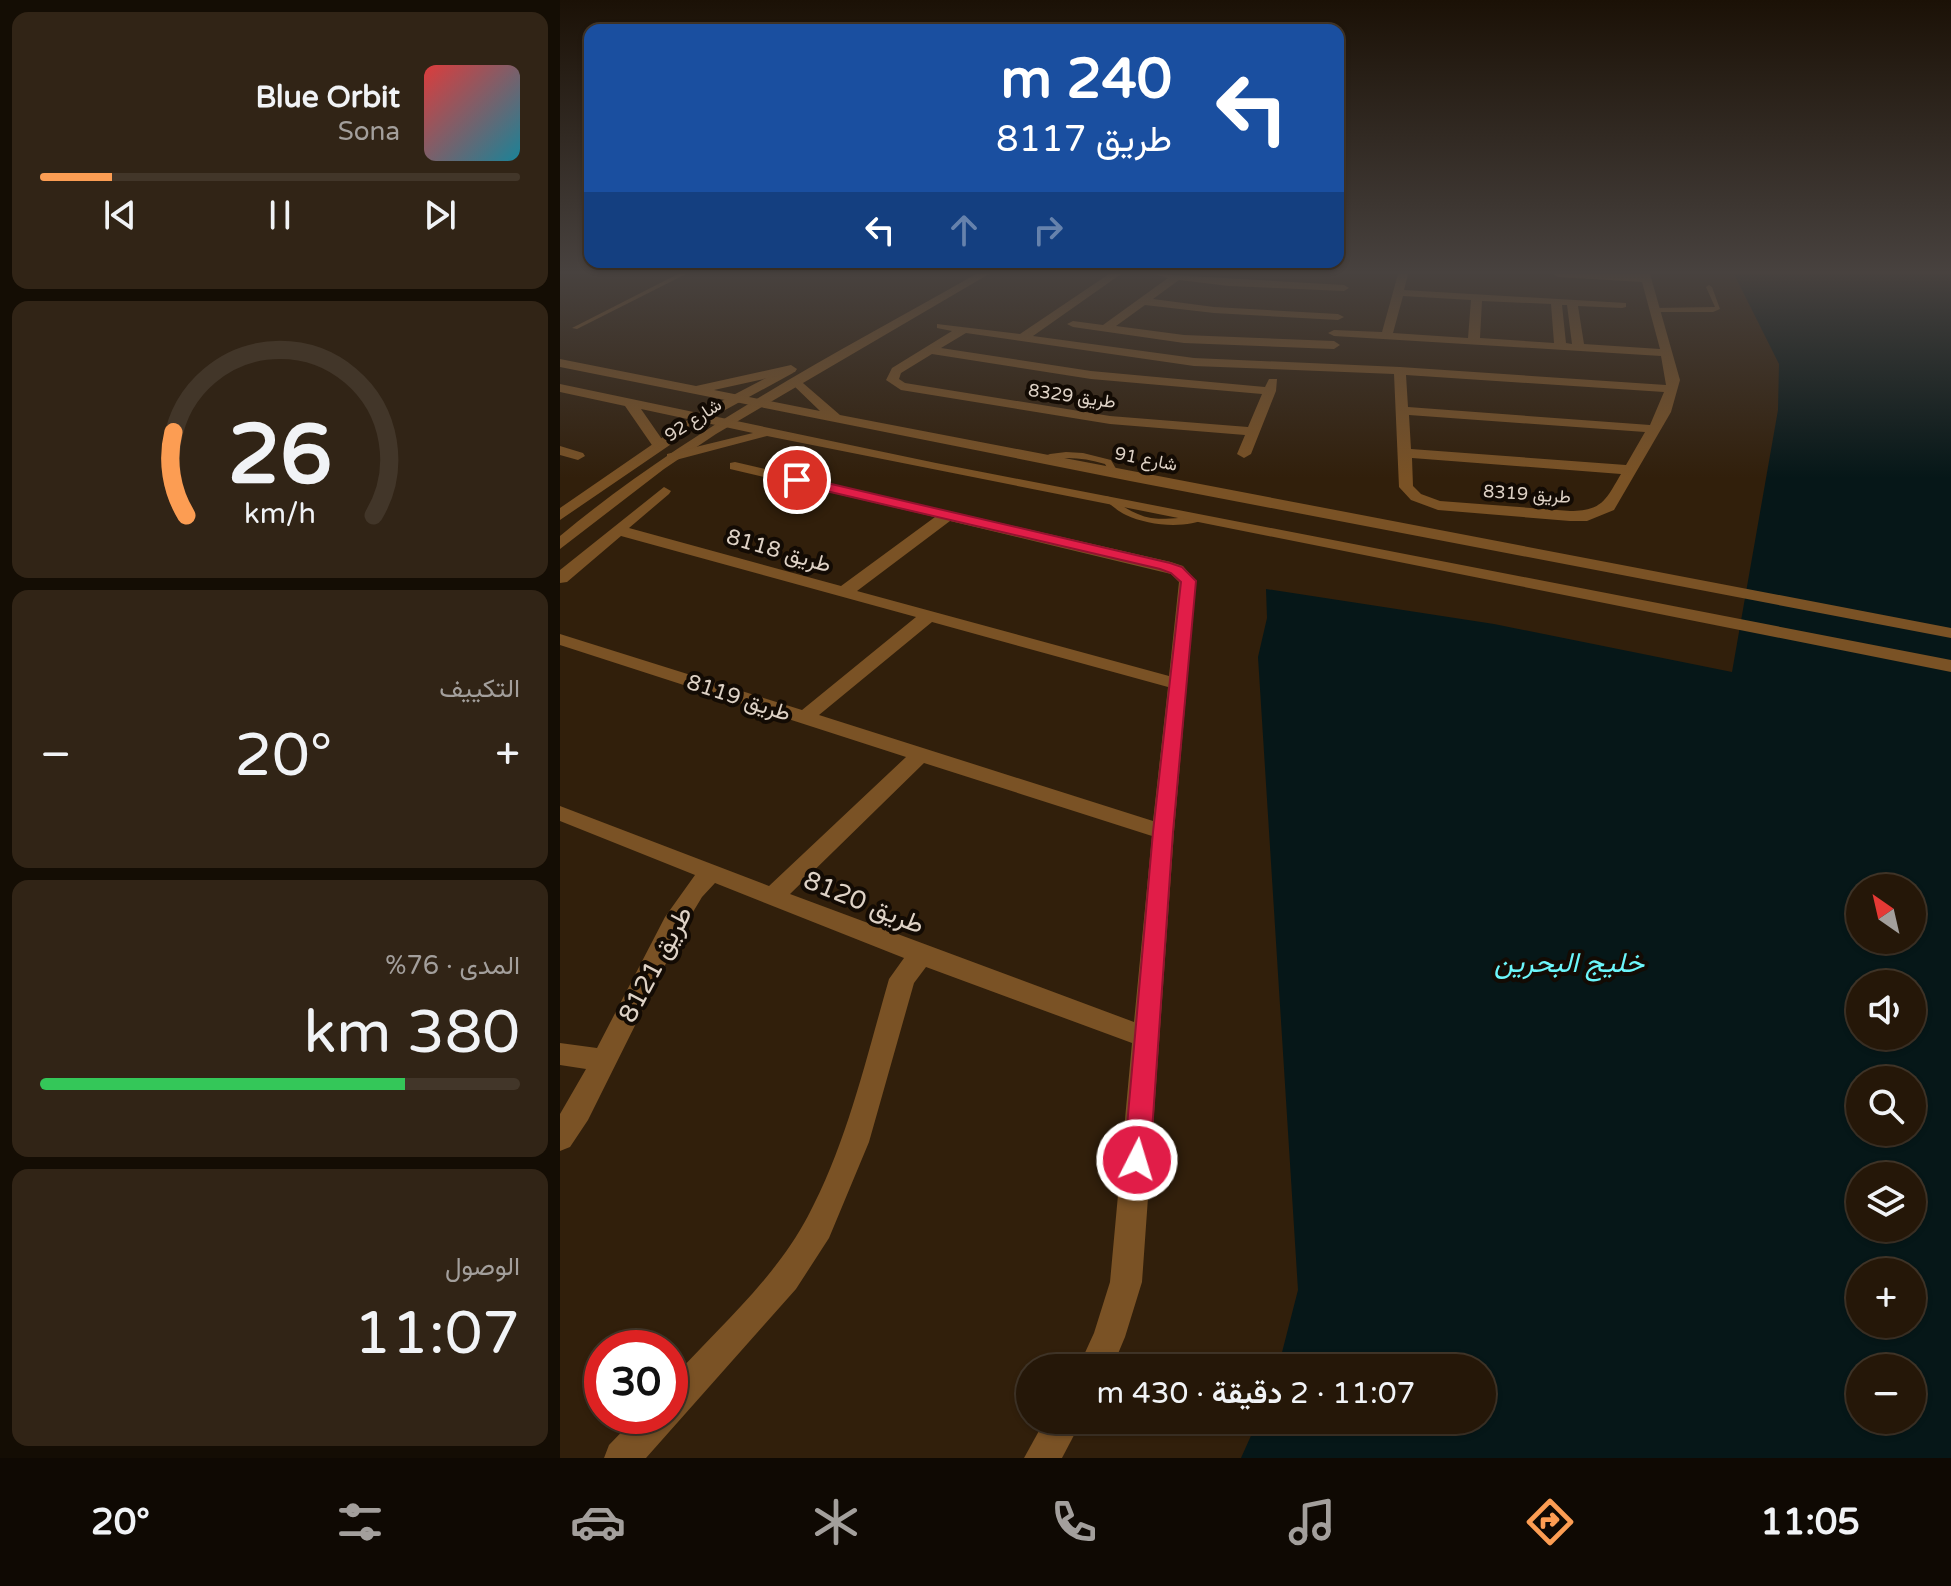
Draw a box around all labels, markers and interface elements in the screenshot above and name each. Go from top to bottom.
text: 240 m [1001,46,1172,113]
icon: left [1200,56,1304,160]
text: Blue Orbit [255,79,400,116]
text: Sona [338,116,400,147]
text: طريق 8117 [996,118,1172,161]
icon: previous [98,193,142,237]
icon: pause [258,193,302,237]
icon: next [418,193,462,237]
icon: left [858,208,902,252]
icon: ahead [942,208,986,252]
icon: right [1026,208,1070,252]
street label: طريق 8329 [1027,379,1117,413]
street label: شارع 92 [660,393,726,447]
text: 26 [228,405,332,505]
street label: شارع 91 [1113,442,1179,477]
pin [763,446,831,514]
icon: arrive [775,458,819,502]
street label: طريق 8319 [1482,480,1572,508]
text: km/h [244,497,316,531]
street label: طريق 8118 [723,524,834,578]
street label: طريق 8119 [683,669,794,727]
text: التكييف [439,673,520,704]
text: 20° [234,720,332,792]
text: − [40,729,71,782]
text: + [495,729,520,782]
street label: طريق 8120 [799,864,929,941]
north arrow [1846,874,1926,954]
map controls [1846,874,1926,1434]
street label: طريق 8121 [612,901,699,1028]
water label: خليج البحرين [1494,946,1645,982]
text: المدى · 76% [385,950,520,981]
button: sound [1846,970,1926,1050]
text: 380 km [304,997,520,1069]
button: search [1846,1066,1926,1146]
position arrow [1095,1118,1179,1202]
button: layers [1846,1162,1926,1242]
text: الوصول [445,1251,520,1282]
button: + [1846,1258,1926,1338]
text: 11:07 [354,1298,520,1370]
speed limit sign: 30 [584,1330,688,1434]
button: − [1846,1354,1926,1434]
text: 11:07 · 2 دقيقة · 430 m [1097,1375,1415,1412]
icon: filters [332,1494,388,1550]
icon: car [570,1494,626,1550]
icon: climate [808,1494,864,1550]
icon: phone [1046,1494,1102,1550]
icon: music [1284,1494,1340,1550]
icon: directions [1522,1494,1578,1550]
text: 20° [91,1501,150,1544]
text: 11:05 [1760,1501,1860,1544]

